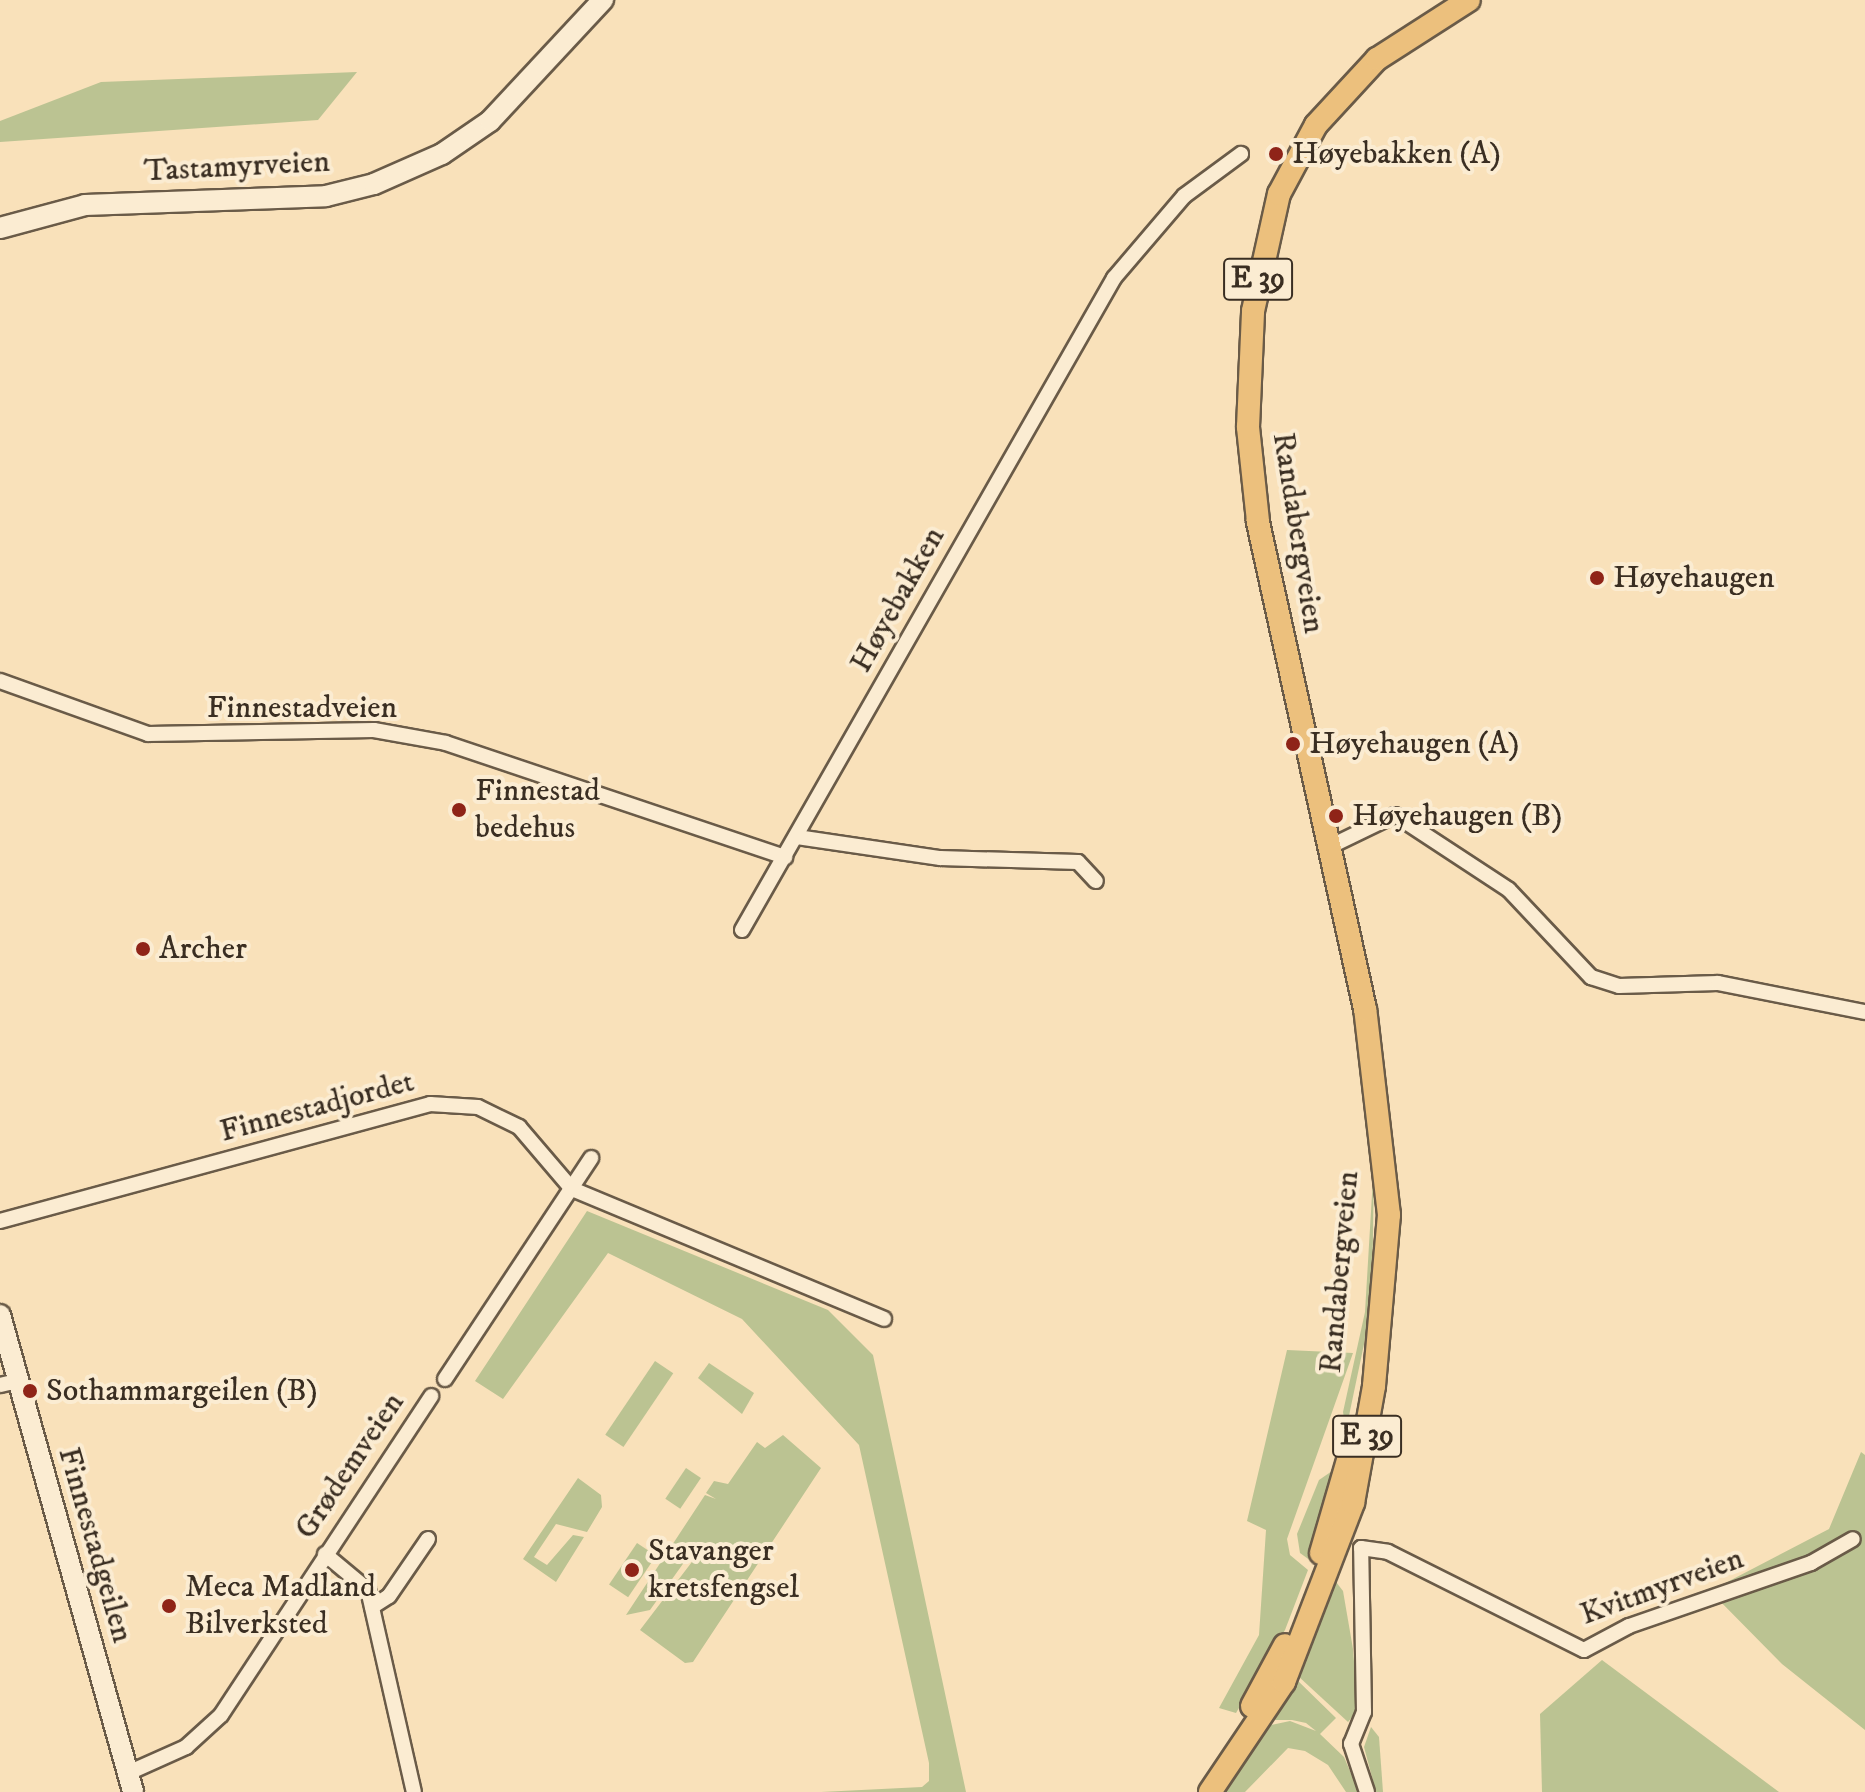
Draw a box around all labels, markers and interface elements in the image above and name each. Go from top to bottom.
place label: Høyebakken (A) [1292,135,1501,173]
street label: Tastamyrveien [143,143,331,191]
marker: Høyebakken (A) [1267,145,1285,163]
road number: E 39 [1222,253,1294,305]
street label: Randabergveien [1263,430,1333,636]
street label: Høyebakken [842,521,954,679]
place label: Høyehaugen [1613,559,1775,597]
marker: Høyehaugen [1588,569,1606,587]
street label: Finnestadveien [207,689,397,727]
place label: Høyehaugen (A) [1309,725,1519,763]
marker: Høyehaugen (A) [1284,735,1302,753]
place label: Finnestad bedehus [475,773,600,848]
place label: Høyehaugen (B) [1352,797,1562,835]
marker: Finnestad bedehus [450,801,468,819]
marker: Høyehaugen (B) [1327,807,1345,825]
place label: Archer [159,930,247,968]
marker: Archer [134,940,152,958]
street label: Finnestadjordet [216,1063,418,1151]
street label: Randabergveien [1312,1169,1368,1375]
place label: Sothammargeilen (B) [46,1372,318,1410]
marker: Sothammargeilen (B) [21,1382,39,1400]
street label: Grødemveien [287,1385,413,1547]
road number: E 39 [1331,1410,1403,1462]
street label: Finnestadgeilen [49,1443,141,1647]
place label: Stavanger kretsfengsel [648,1533,799,1608]
street label: Kvitmyrveien [1575,1540,1749,1634]
marker: Stavanger kretsfengsel [623,1561,641,1579]
place label: Meca Madland Bilverksted [185,1569,376,1644]
marker: Meca Madland Bilverksted [160,1597,178,1615]

